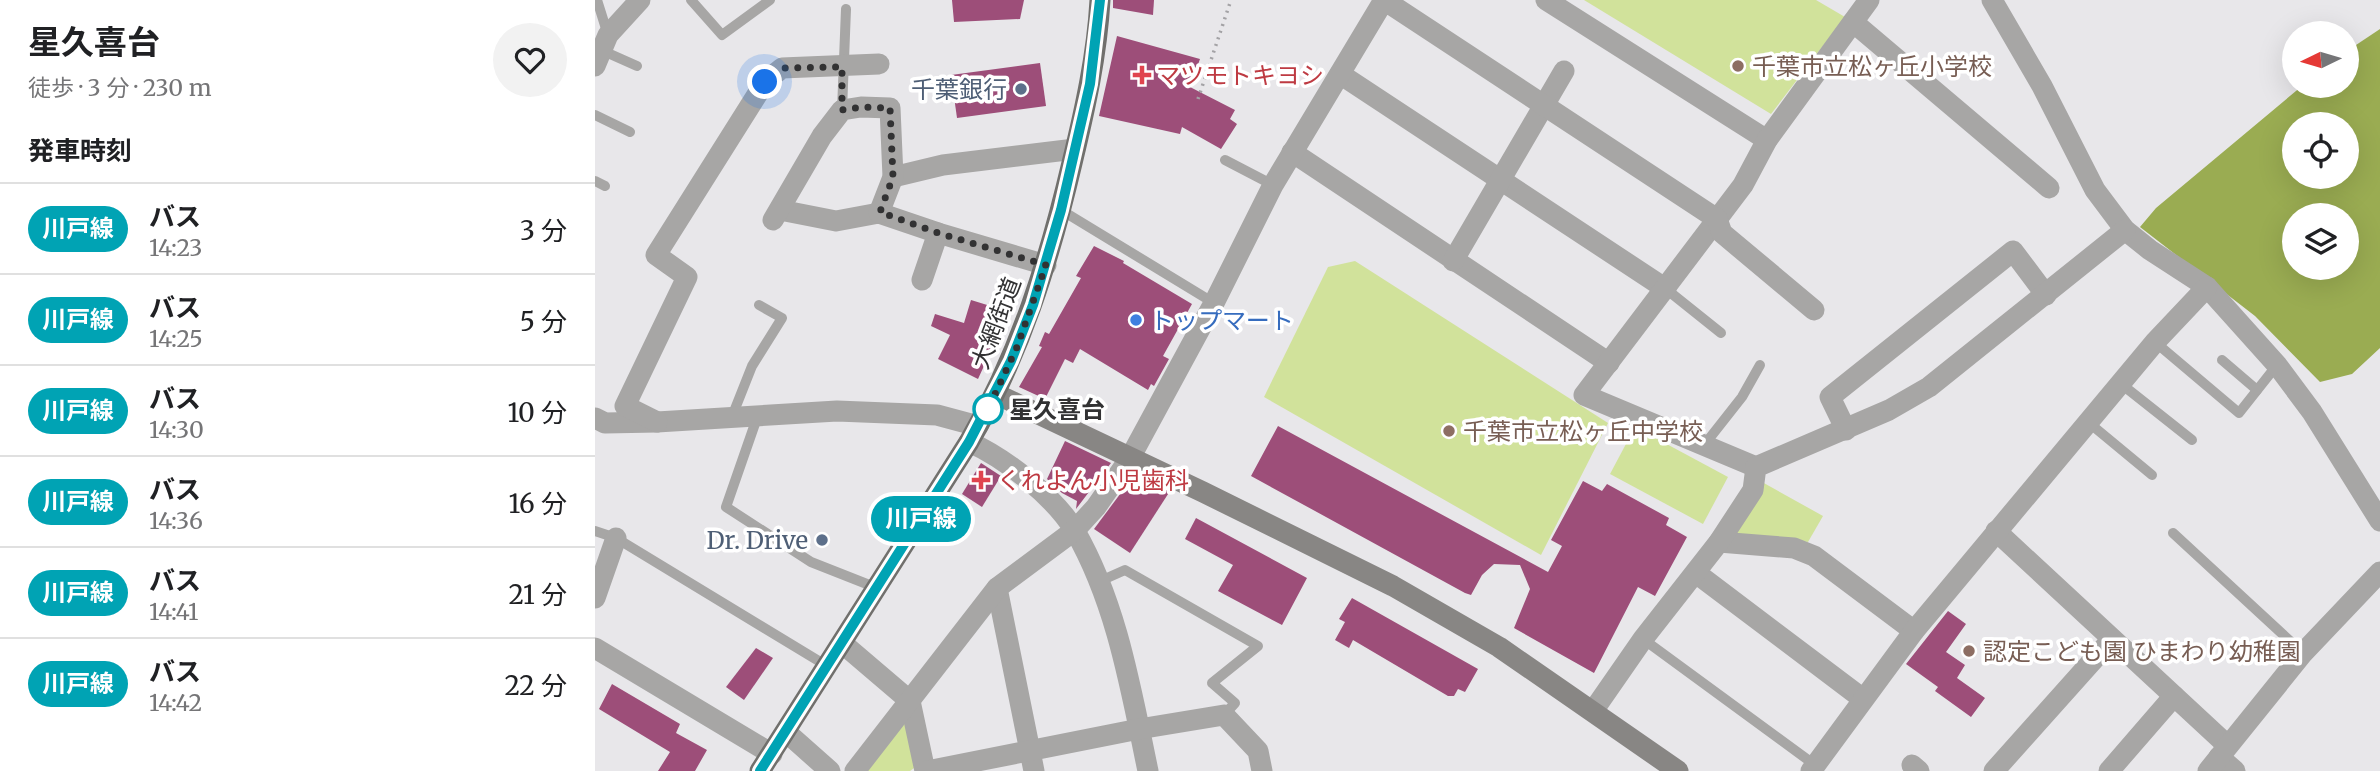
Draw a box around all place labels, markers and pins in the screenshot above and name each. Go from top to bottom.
place label: 千葉市立松ヶ丘小学校 [1752,51,1992,82]
marker: 千葉市立松ヶ丘小学校 [1730,58,1746,74]
place label: マツモトキヨシ [1156,60,1324,91]
marker: マツモトキヨシ [1134,67,1150,83]
place label: 千葉銀行 [911,74,1007,105]
marker: 千葉銀行 [1013,81,1029,97]
place label: トップマート [1150,305,1294,336]
marker: トップマート [1128,312,1144,328]
marker: 星久喜台 [973,394,1003,424]
place label: 星久喜台 [1009,394,1105,425]
place label: 千葉市立松ヶ丘中学校 [1463,416,1703,447]
marker: 千葉市立松ヶ丘中学校 [1441,423,1457,439]
place label: くれよん小児歯科 [997,465,1189,496]
marker: くれよん小児歯科 [971,470,991,490]
place label: Dr. Drive [706,525,808,556]
marker: Dr. Drive [814,532,830,548]
place label: 認定こども園 ひまわり幼稚園 [1983,636,2301,667]
marker: 認定こども園 ひまわり幼稚園 [1961,643,1977,659]

